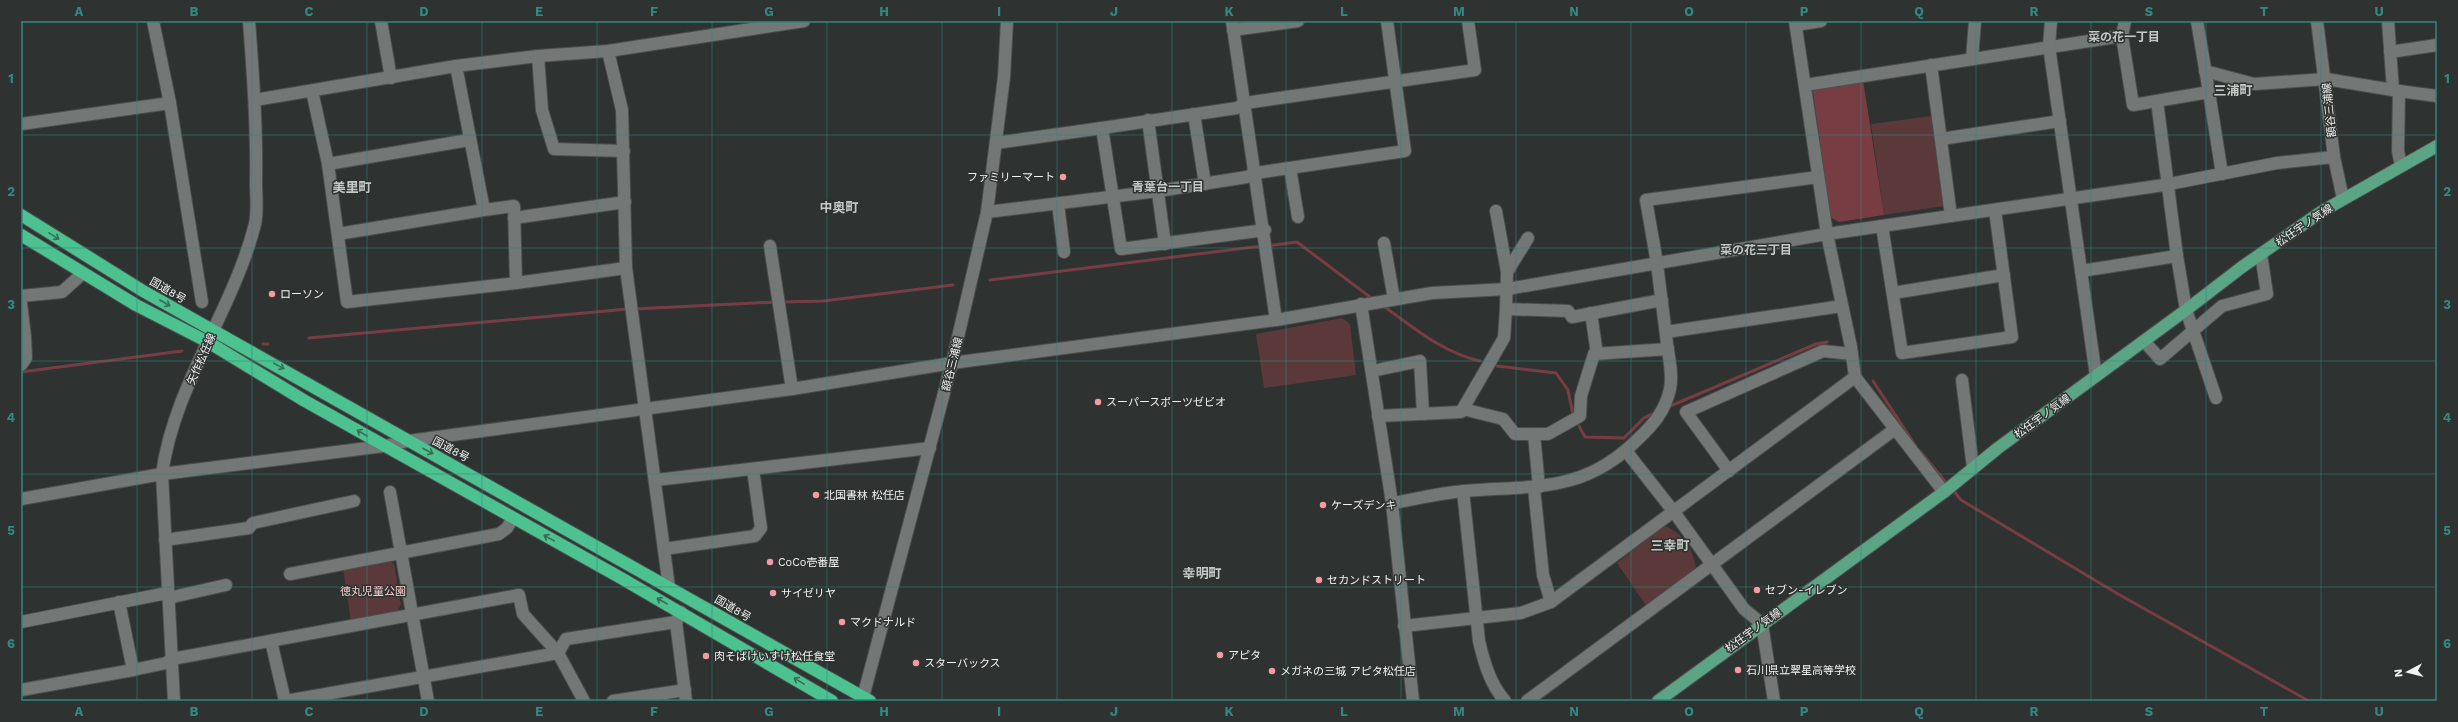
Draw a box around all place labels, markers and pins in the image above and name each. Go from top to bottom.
place label: ファミリーマート [967,171,1055,184]
marker: ファミリーマート [1058,172,1068,182]
place label: ローソン [280,288,324,301]
marker: ローソン [267,289,277,299]
place label: スーパースポーツゼビオ [1106,396,1226,409]
marker: スーパースポーツゼビオ [1093,397,1103,407]
place label: 北国書林 松任店 [824,489,905,502]
marker: 北国書林 松任店 [811,490,821,500]
place label: ケーズデンキ [1331,499,1396,512]
marker: ケーズデンキ [1318,500,1328,510]
place label: CoCo壱番屋 [778,556,839,569]
marker: CoCo壱番屋 [765,557,775,567]
place label: セカンドストリート [1327,574,1426,587]
marker: セカンドストリート [1314,575,1324,585]
place label: セブン-イレブン [1765,584,1848,597]
marker: セブン-イレブン [1752,585,1762,595]
place label: サイゼリヤ [781,587,836,600]
marker: サイゼリヤ [768,588,778,598]
place label: マクドナルド [850,616,916,629]
marker: マクドナルド [837,617,847,627]
place label: アピタ [1228,649,1261,662]
place label: 肉そばけいすけ松任食堂 [714,650,835,663]
marker: アピタ [1215,650,1225,660]
marker: 肉そばけいすけ松任食堂 [701,651,711,661]
place label: スターバックス [924,657,1001,670]
marker: スターバックス [911,658,921,668]
place label: 石川県立翠星高等学校 [1746,664,1856,677]
place label: メガネの三城 アピタ松任店 [1280,665,1416,678]
marker: 石川県立翠星高等学校 [1733,665,1743,675]
marker: メガネの三城 アピタ松任店 [1267,666,1277,676]

